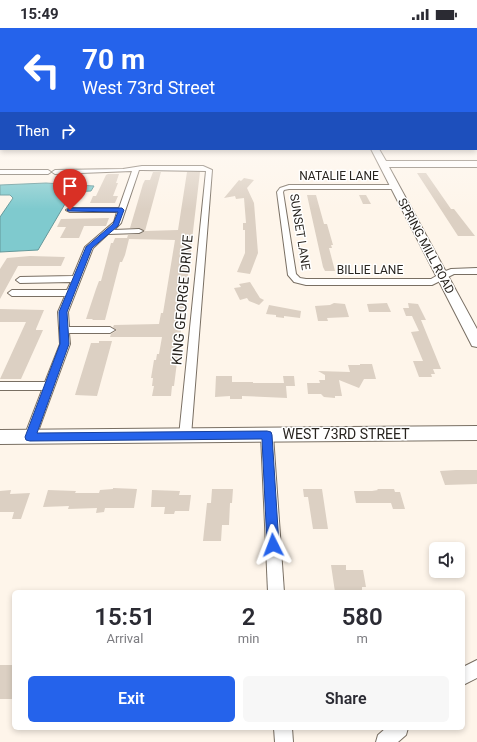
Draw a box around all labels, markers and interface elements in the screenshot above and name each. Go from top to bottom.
text: 15:49 [20,5,59,23]
text: 70 m [82,43,145,76]
icon: left [16,44,68,96]
text: West 73rd Street [82,77,215,98]
icon: right [57,120,79,142]
text: Then [16,122,49,140]
pin [53,169,87,210]
street label: NATALIE LANE [299,169,379,183]
icon: arrive [59,175,81,197]
street label: SUNSET LANE [287,193,313,271]
street label: SPRING MILL ROAD [395,196,457,296]
street label: KING GEORGE DRIVE [168,234,196,366]
street label: BILLIE LANE [337,263,403,277]
street label: WEST 73RD STREET [283,426,410,442]
position arrow [252,524,294,566]
map controls [429,542,465,578]
button: sound [429,542,465,578]
text: 15:51 [94,603,156,631]
text: 2 [242,603,255,631]
text: 580 [342,603,383,631]
text: Arrival [106,631,143,646]
text: min [238,631,259,646]
text: m [357,631,368,646]
button: Exit [28,676,235,722]
button: Share [243,676,449,722]

